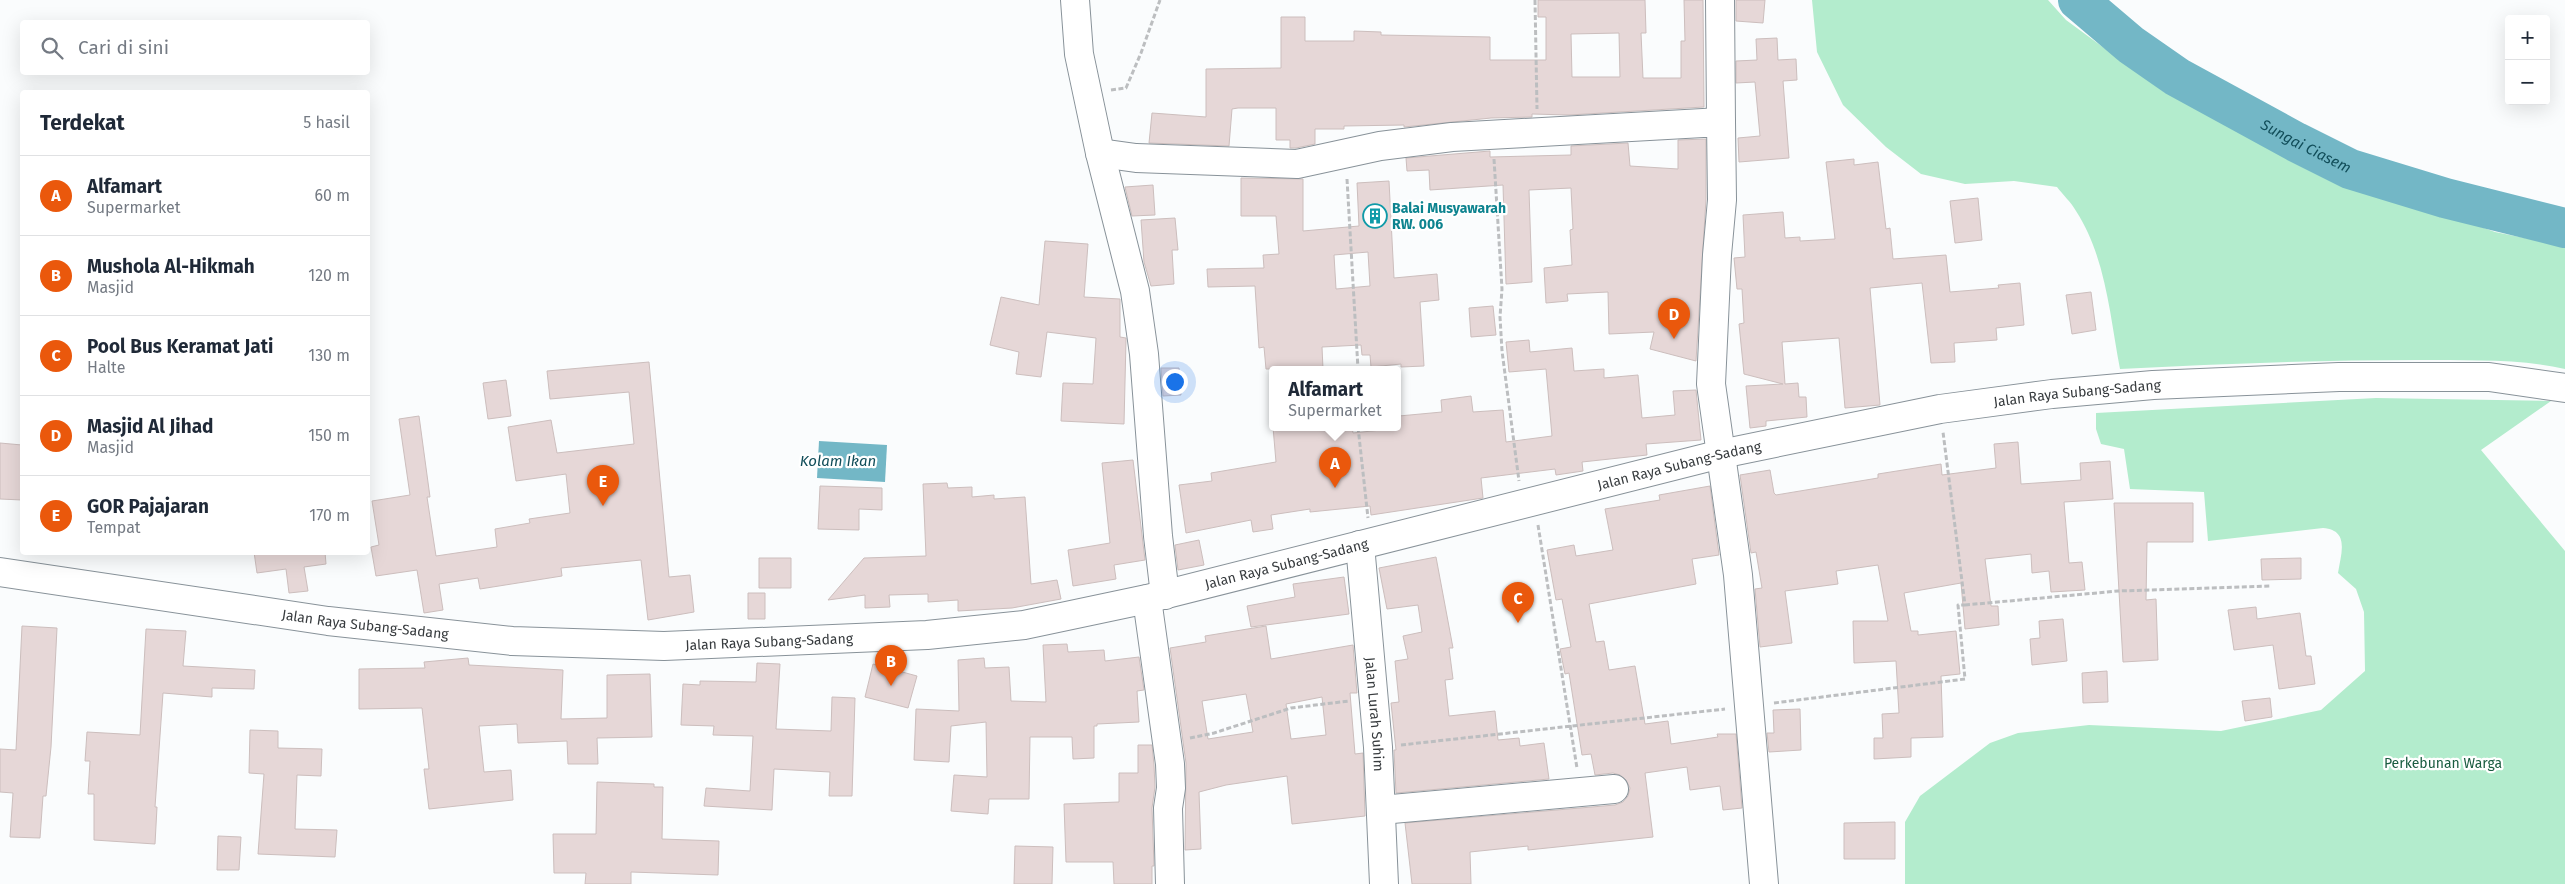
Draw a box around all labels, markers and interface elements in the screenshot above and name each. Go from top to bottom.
map controls [2505,15,2550,105]
button: + [2505,15,2550,60]
search box [20,20,370,75]
icon: search [38,34,66,62]
text: Cari di sini [78,36,169,59]
button: − [2505,60,2550,105]
text: Terdekat [40,110,125,136]
text: 5 hasil [303,113,350,132]
water label: Sungai Ciasem [2257,115,2354,177]
text: Alfamart [87,175,162,198]
text: A [51,186,61,205]
text: 60 m [315,186,350,205]
text: Supermarket [87,198,181,217]
place label: Balai Musyawarah RW. 006 [1392,200,1506,233]
building icon: Balai Musyawarah RW. 006 [1362,203,1388,229]
text: Mushola Al-Hikmah [87,255,255,278]
text: B [51,266,61,285]
text: 120 m [308,266,350,285]
text: Masjid [87,278,134,297]
pin: D [1658,298,1690,339]
text: Pool Bus Keramat Jati [87,335,273,358]
text: C [51,346,61,365]
text: 130 m [308,346,350,365]
text: Halte [87,358,125,377]
popup [1269,366,1401,431]
your location [1162,369,1188,395]
street label: Jalan Raya Subang-Sadang [1993,377,2162,411]
text: Alfamart [1288,378,1363,401]
text: Supermarket [1288,401,1382,420]
text: Masjid Al Jihad [87,415,213,438]
text: D [51,426,61,445]
text: 150 m [308,426,350,445]
text: Masjid [87,438,134,457]
street label: Jalan Raya Subang-Sadang [1596,438,1763,494]
pin: A [1319,447,1351,488]
water label: Kolam Ikan [800,452,876,470]
pin: E [587,465,619,506]
text: GOR Pajajaran [87,495,209,518]
text: E [52,506,60,525]
text: 170 m [309,506,350,525]
text: Tempat [87,518,141,537]
street label: Jalan Raya Subang-Sadang [1203,535,1371,593]
pin: C [1502,582,1534,623]
street label: Jalan Raya Subang-Sadang [281,606,450,643]
street label: Jalan Raya Subang-Sadang [685,630,854,654]
pin: B [875,645,907,686]
street label: Jalan Lurah Suhim [1361,656,1387,772]
park label: Perkebunan Warga [2384,755,2502,772]

